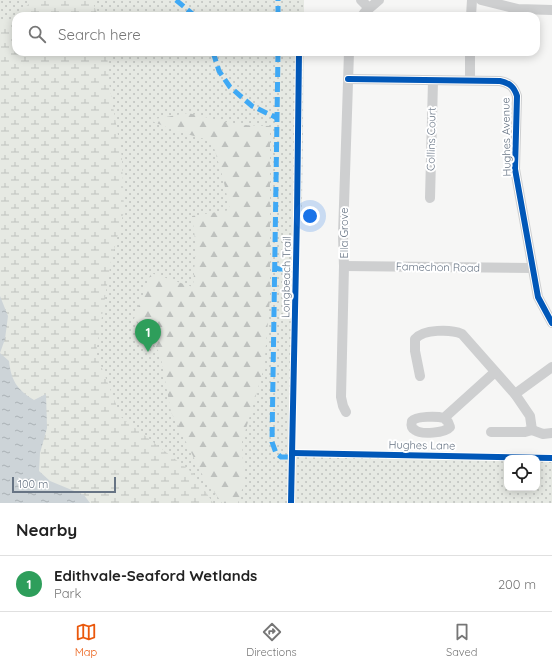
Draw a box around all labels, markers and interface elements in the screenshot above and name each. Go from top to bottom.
search box [12,12,540,56]
icon: search [26,23,48,45]
text: Search here [58,25,141,44]
street label: Hughes Avenue [498,97,514,177]
street label: Collins Court [423,107,439,171]
your location [300,206,320,226]
street label: Ella Grove [337,207,351,259]
street label: Longbeach Trail [278,236,294,318]
street label: Famechon Road [396,259,480,275]
pin: 1 [135,319,161,352]
street label: Hughes Lane [389,437,455,453]
map controls [504,455,540,491]
button: locate [504,455,540,491]
scale bar [12,475,116,494]
text: 100 m [18,477,48,491]
text: Nearby [16,519,77,540]
text: Edithvale-Seaford Wetlands [54,566,257,585]
text: 1 [26,576,32,592]
text: 200 m [498,576,536,592]
text: Park [54,585,82,601]
tab: Map [75,621,97,659]
tab: Directions [246,621,297,659]
tab: Saved [446,621,477,659]

